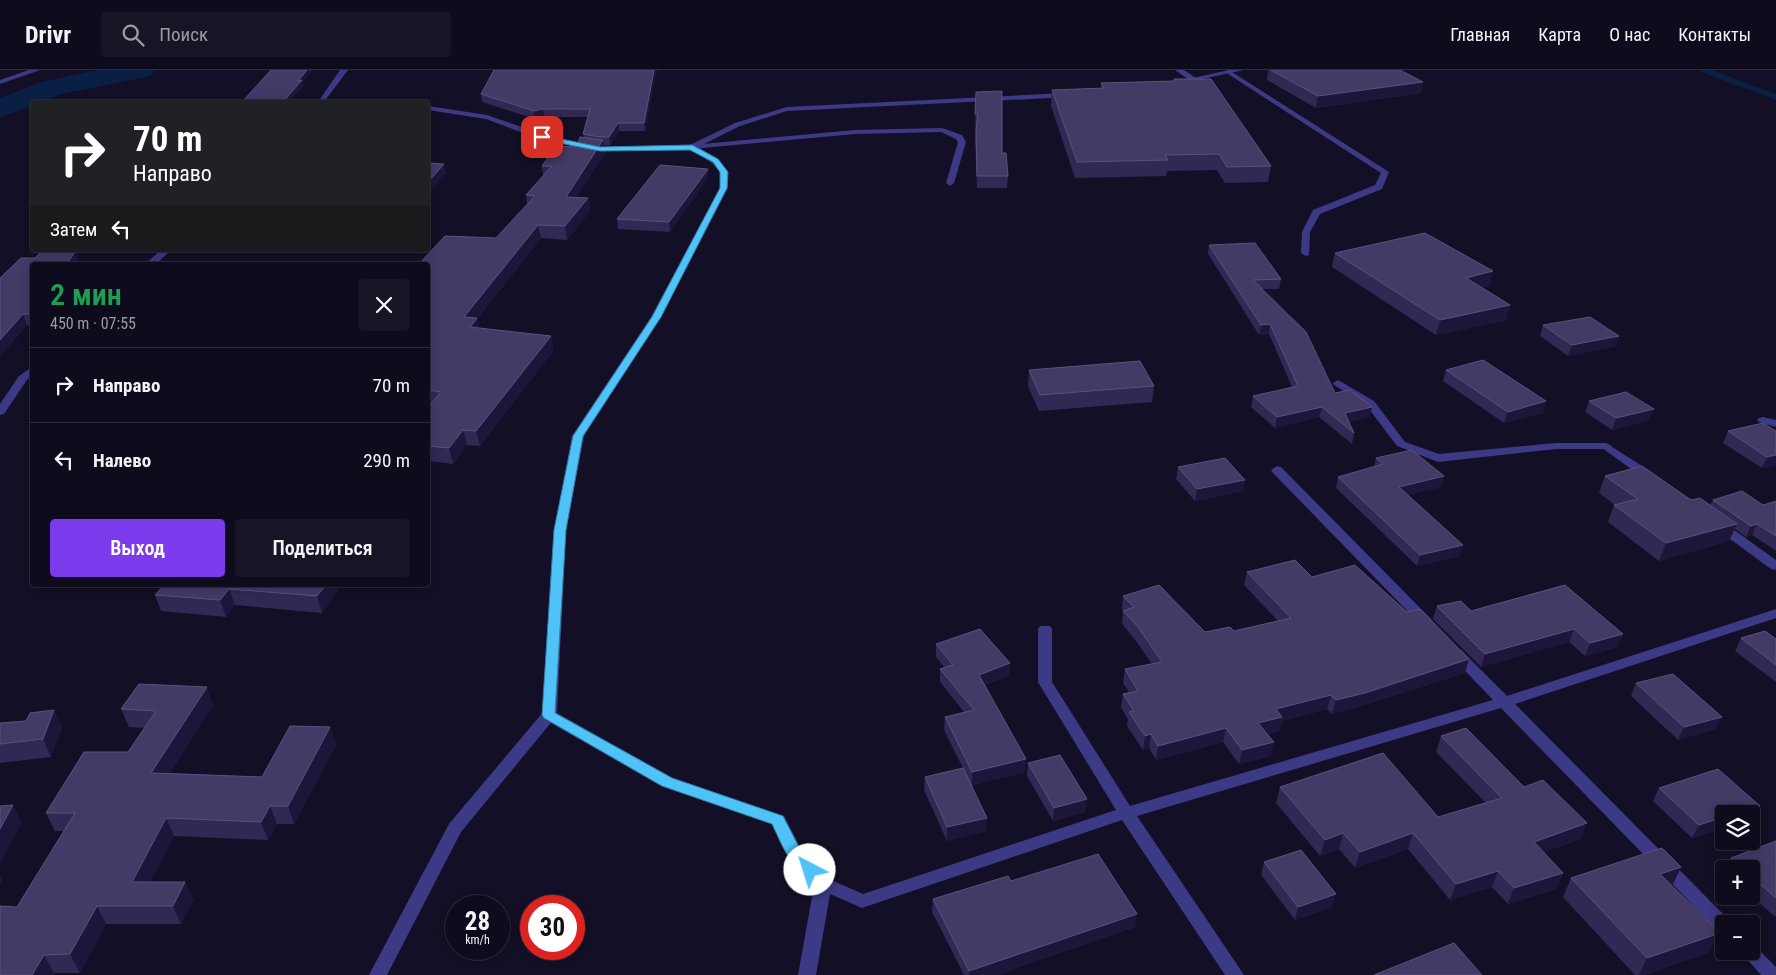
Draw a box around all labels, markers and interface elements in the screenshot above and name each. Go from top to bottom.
search box [101,12,451,57]
text: Drivr [25,21,71,49]
icon: search [119,21,147,49]
text: Поиск [159,23,208,46]
text: Главная [1450,24,1510,45]
text: Карта [1538,24,1581,45]
text: О нас [1609,24,1650,45]
text: Контакты [1678,24,1751,45]
pin [521,116,563,158]
text: 70 m [133,119,202,160]
icon: right [50,120,115,185]
icon: arrive [528,123,556,151]
text: Направо [133,161,212,186]
icon: left [107,215,135,243]
text: Затем [50,218,97,241]
text: 2 мин [50,277,122,312]
button: close [358,279,410,331]
text: 450 m · 07:55 [50,314,136,333]
icon: right [50,371,78,399]
text: Направо [93,374,160,397]
text: 70 m [373,374,410,397]
icon: left [50,446,78,474]
text: Налево [93,449,151,472]
text: 290 m [363,449,410,472]
button: Выход [50,519,225,577]
button: Поделиться [235,519,410,577]
map controls [1715,805,1760,960]
button: layers [1715,805,1760,850]
position arrow [783,843,835,895]
button: + [1715,860,1760,905]
speed limit sign: 30 [520,895,585,960]
text: 28 [465,907,490,936]
button: − [1715,915,1760,960]
text: km/h [465,933,490,947]

